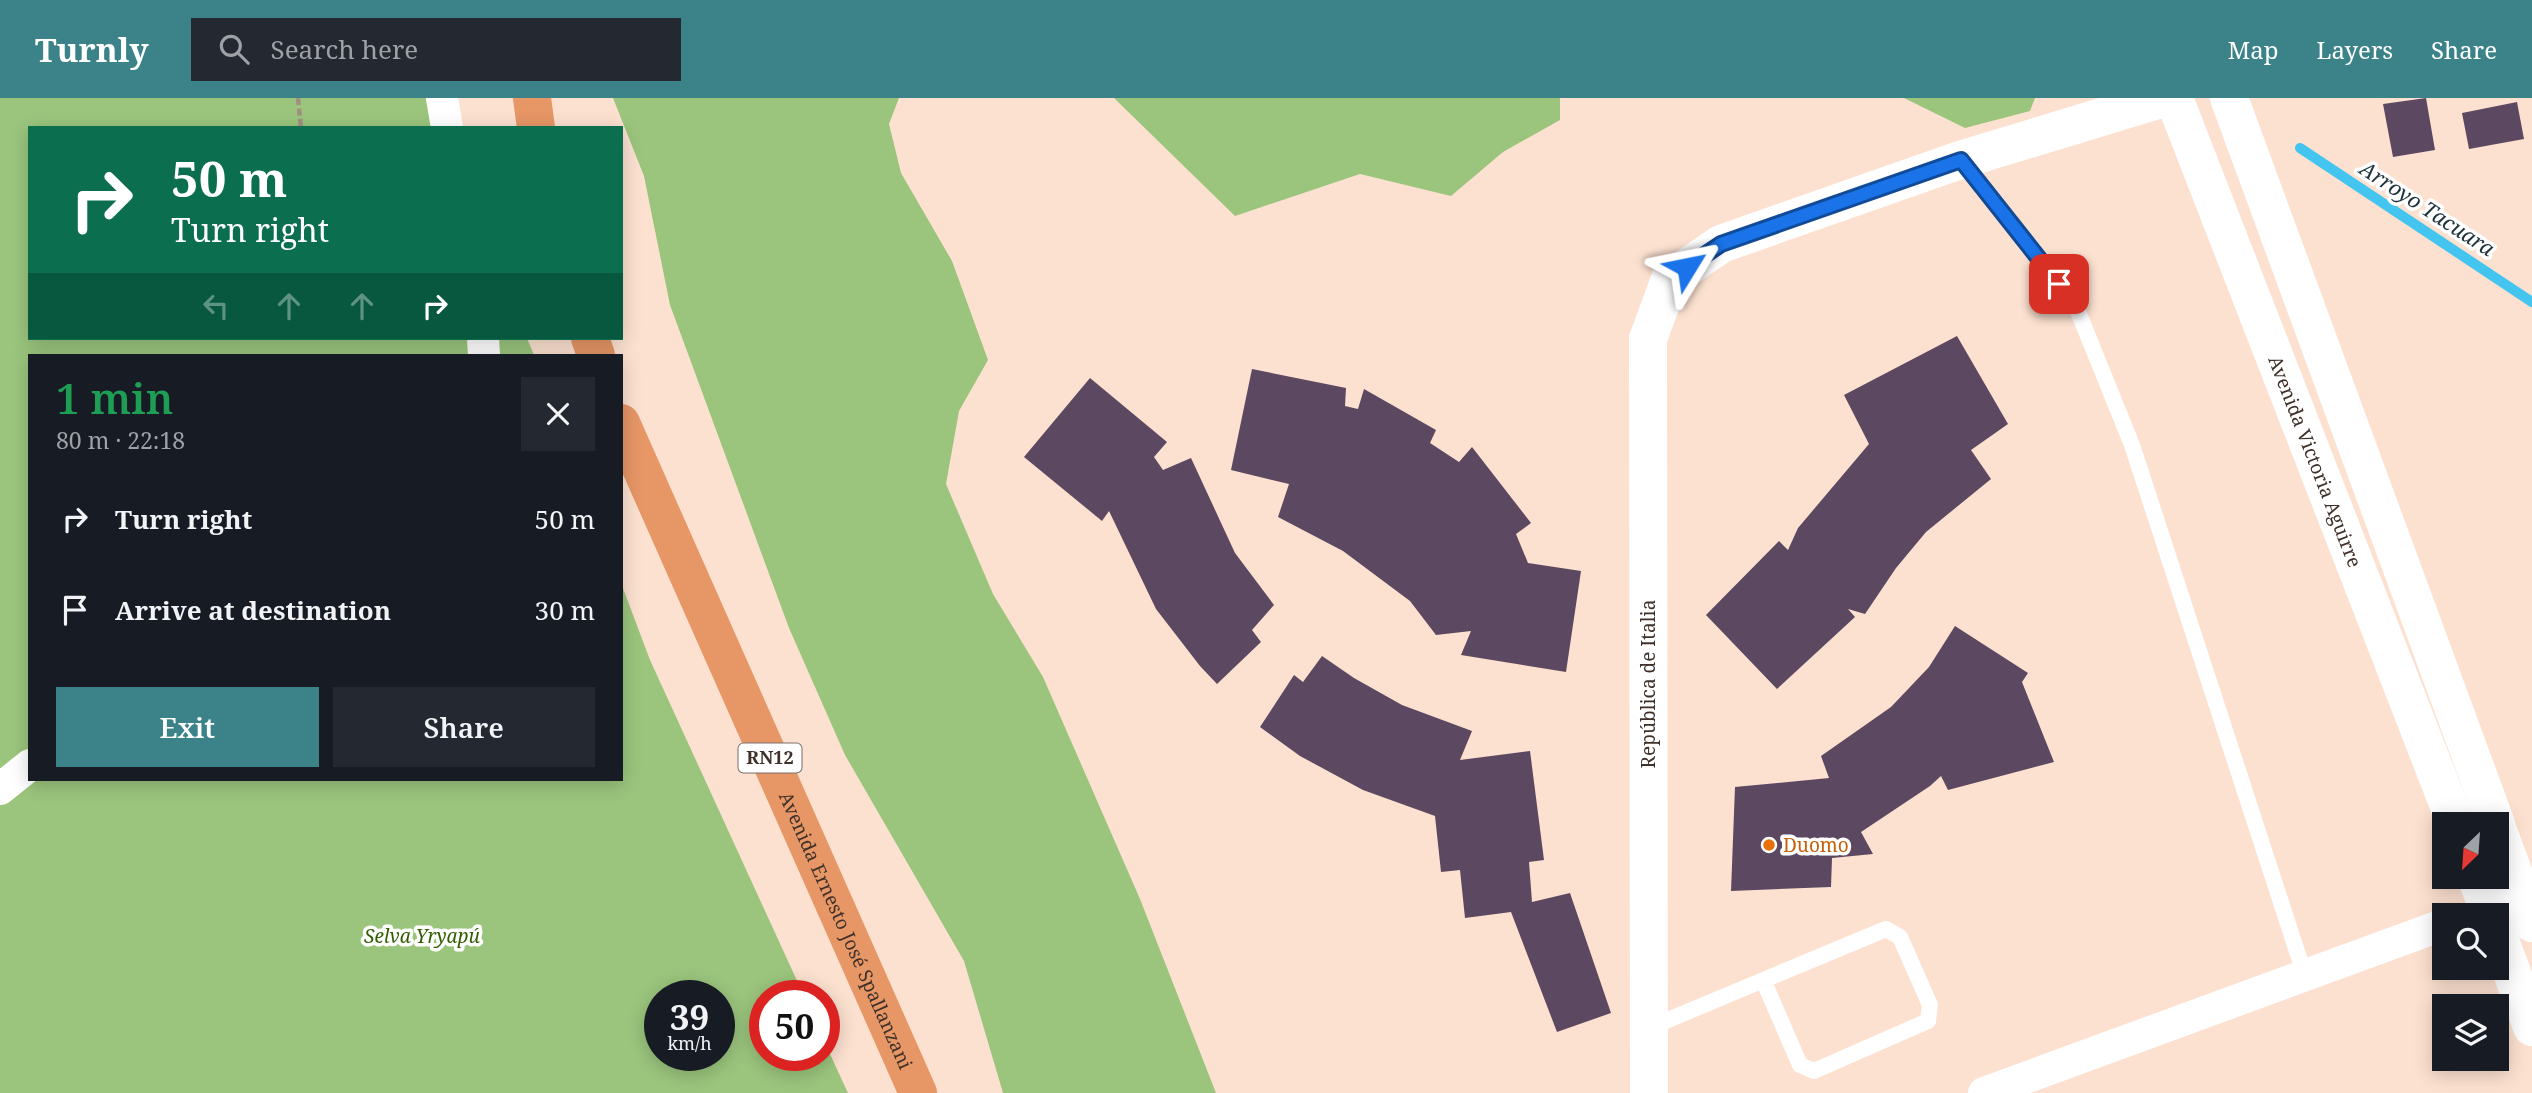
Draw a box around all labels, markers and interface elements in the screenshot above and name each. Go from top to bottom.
search box [191,18,681,81]
text: Turnly [35,27,149,72]
icon: search [215,30,253,68]
text: Search here [271,31,418,67]
text: Map [2228,33,2279,66]
text: Layers [2317,33,2393,66]
text: Share [2431,33,2497,66]
text: 50 m [171,145,287,211]
water label: Arroyo Tacuara [2353,153,2501,263]
icon: right [56,154,147,245]
text: Turn right [171,208,329,251]
position arrow [1650,230,1724,304]
pin [2029,254,2089,314]
icon: arrive [2040,265,2078,303]
icon: left [197,287,235,325]
icon: ahead [270,287,308,325]
icon: ahead [343,287,381,325]
icon: right [416,287,454,325]
street label: Avenida Victoria Aguirre [2262,352,2368,571]
text: 1 min [56,369,173,426]
button: close [521,377,595,451]
text: 80 m · 22:18 [56,424,185,456]
icon: right [56,500,94,538]
text: Turn right [115,501,252,537]
text: 50 m [535,501,595,537]
icon: arrive [56,591,94,629]
text: Arrive at destination [115,592,391,628]
text: 30 m [535,592,595,628]
street label: República de Italia [1635,600,1661,768]
button: Exit [56,687,319,767]
button: Share [333,687,595,767]
road number: RN12 [738,744,802,772]
street label: Avenida Ernesto José Spallanzani [773,787,919,1073]
north arrow [2432,812,2510,889]
map controls [2432,812,2509,1071]
place label: Duomo [1783,832,1849,858]
marker: Duomo [1761,837,1777,853]
button: search [2432,903,2509,980]
park label: Selva Yryapú [364,923,481,949]
speed limit sign: 50 [749,980,840,1071]
text: 39 [670,993,709,1040]
button: layers [2432,994,2509,1071]
text: km/h [667,1031,712,1055]

